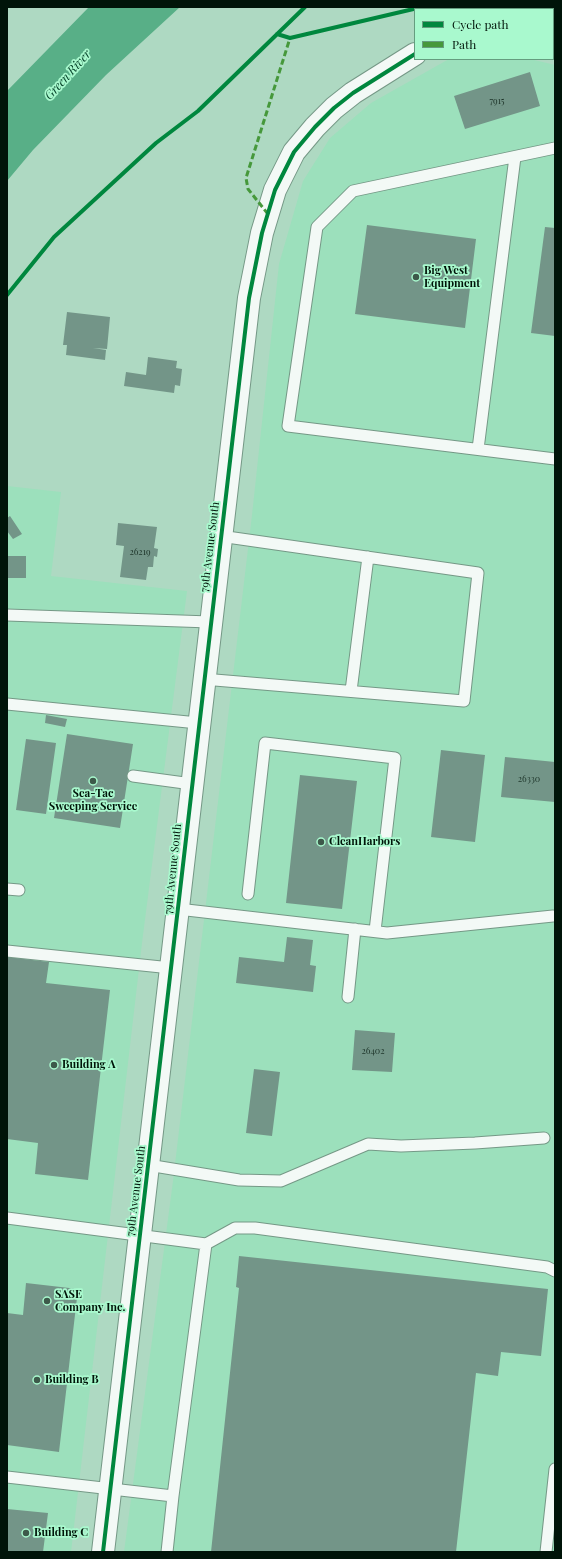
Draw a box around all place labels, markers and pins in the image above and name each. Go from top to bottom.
place label: Big West Equipment [424,264,480,290]
marker: Big West Equipment [411,272,421,282]
marker: Sea-Tac Sweeping Service [88,776,98,786]
place label: Sea-Tac Sweeping Service [49,787,137,813]
place label: CleanHarbors [329,835,400,849]
marker: CleanHarbors [316,837,326,847]
place label: Building A [62,1058,116,1072]
marker: Building A [49,1060,59,1070]
place label: SASE Company Inc. [55,1288,125,1314]
marker: SASE Company Inc. [42,1296,52,1306]
place label: Building B [45,1373,99,1387]
marker: Building B [32,1375,42,1385]
place label: Building C [34,1526,88,1540]
marker: Building C [21,1528,31,1538]

